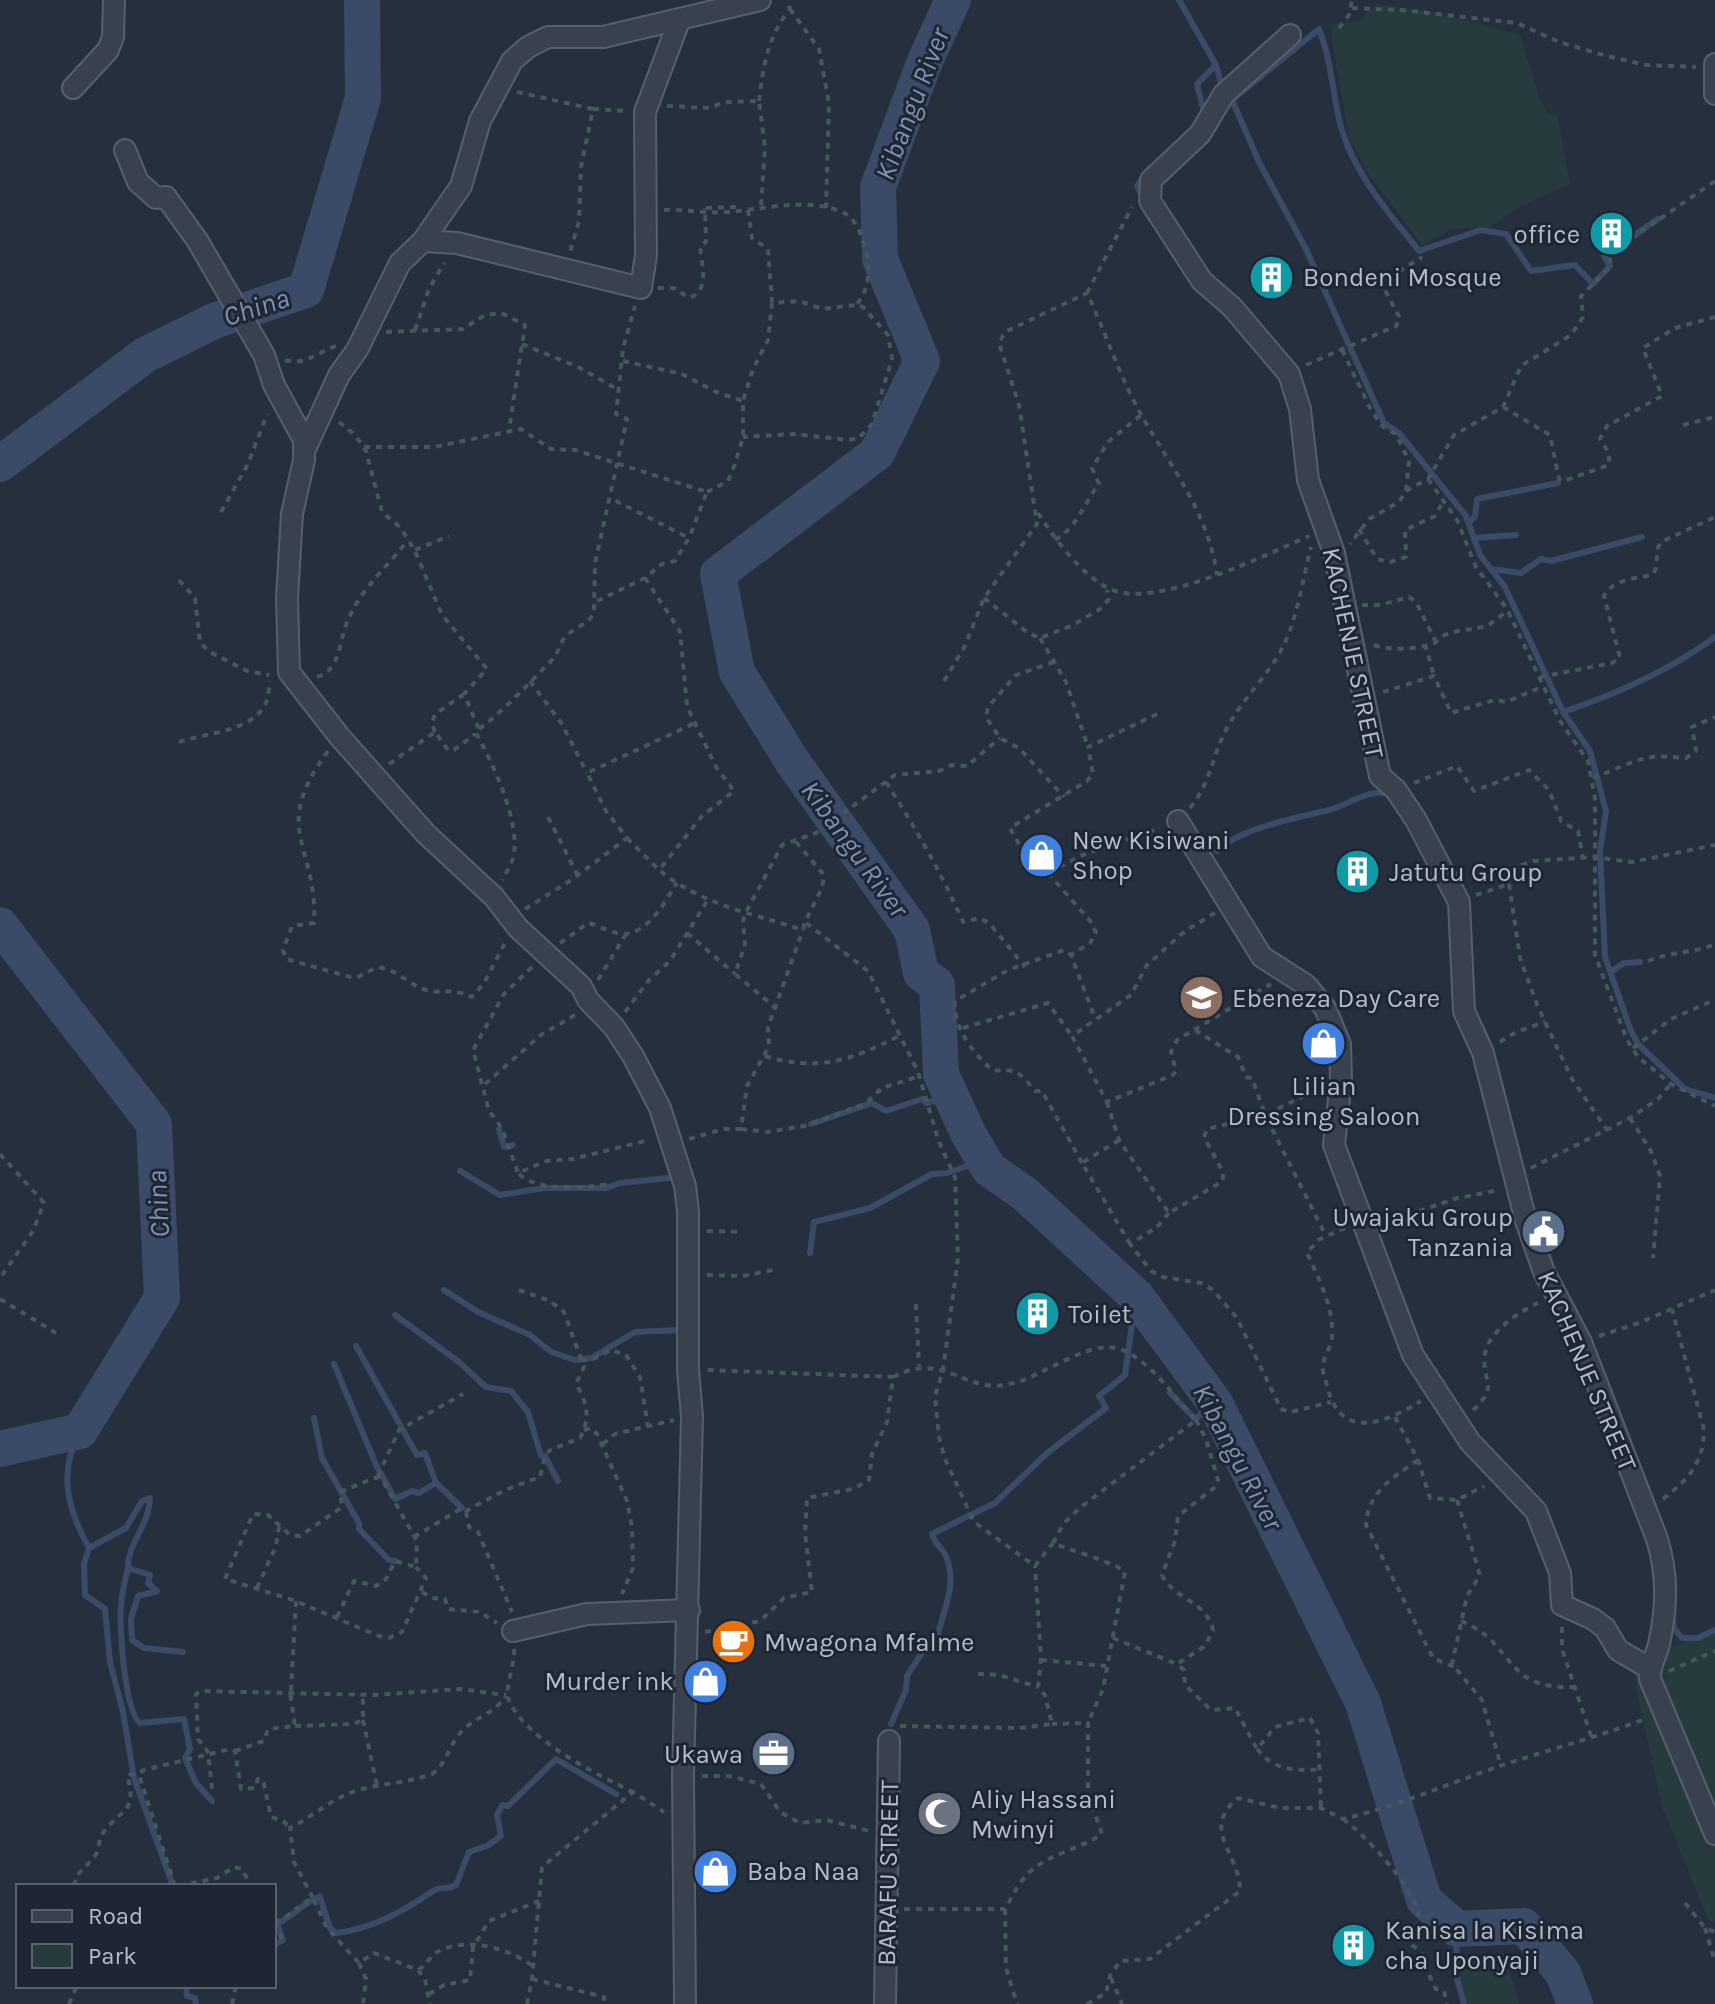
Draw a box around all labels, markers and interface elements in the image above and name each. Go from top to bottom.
water label: Kibangu River [868,22,957,185]
building icon: office [1587,210,1635,258]
place label: office [1513,219,1580,250]
building icon: Bondeni Mosque [1248,253,1296,301]
place label: Bondeni Mosque [1303,262,1502,293]
water label: China [219,281,293,333]
street label: KACHENJE STREET [1316,545,1390,761]
water label: Kibangu River [794,774,916,925]
place label: New Kisiwani Shop [1072,825,1230,886]
shop icon: New Kisiwani Shop [1017,831,1065,879]
building icon: Jatutu Group [1334,848,1382,896]
place label: Jatutu Group [1389,857,1542,888]
school or university icon: Ebeneza Day Care [1177,974,1225,1022]
place label: Ebeneza Day Care [1232,983,1440,1014]
shop icon: Lilian Dressing Saloon [1300,1019,1348,1067]
place label: Lilian Dressing Saloon [1228,1071,1420,1132]
water label: China [140,1169,176,1239]
place label: Uwajaku Group Tanzania [1333,1202,1513,1263]
public building icon: Uwajaku Group Tanzania [1520,1208,1568,1256]
street label: KACHENJE STREET [1531,1266,1643,1476]
building icon: Toilet [1013,1290,1061,1338]
place label: Toilet [1068,1299,1132,1330]
water label: Kibangu River [1186,1378,1291,1537]
cafe icon: Mwagona Mfalme [709,1618,757,1666]
place label: Mwagona Mfalme [764,1627,974,1658]
shop icon: Murder ink [681,1657,729,1705]
place label: Murder ink [544,1666,674,1697]
office icon: Ukawa [750,1730,798,1778]
place label: Ukawa [664,1739,743,1770]
street label: BARAFU STREET [871,1780,905,1966]
place label: Aliy Hassani Mwinyi [971,1784,1116,1845]
mosque icon: Aliy Hassani Mwinyi [916,1790,964,1838]
shop icon: Baba Naa [692,1847,740,1895]
place label: Baba Naa [747,1856,860,1887]
legend [16,1884,276,1988]
text: Road [88,1902,143,1930]
place label: Kanisa la Kisima cha Uponyaji [1385,1915,1584,1976]
building icon: Kanisa la Kisima cha Uponyaji [1330,1921,1378,1969]
text: Park [88,1942,137,1970]

